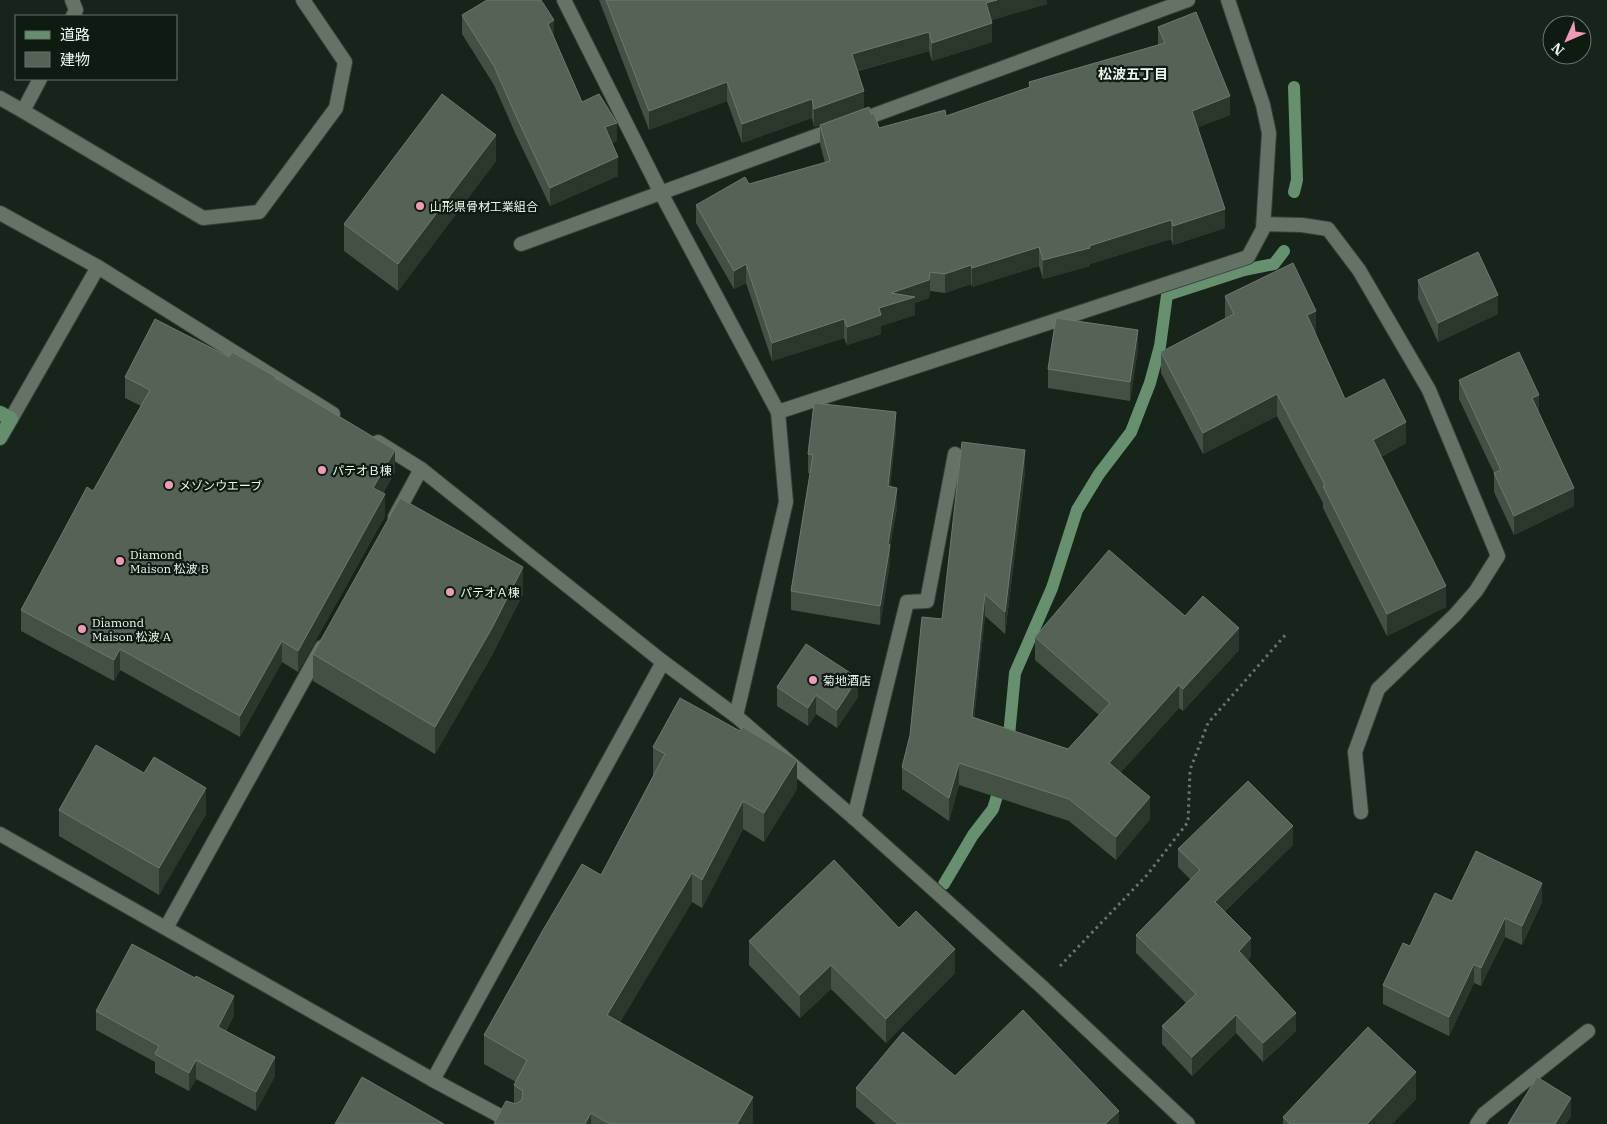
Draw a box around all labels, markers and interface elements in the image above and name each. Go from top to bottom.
legend [15,15,178,80]
north arrow [1542,15,1592,65]
text: 道路 [60,25,90,44]
text: N [1548,39,1568,59]
text: 建物 [60,50,90,69]
district label: 松波五丁目 [1098,65,1168,83]
place label: 山形県骨材工業組合 [430,199,538,214]
marker: 山形県骨材工業組合 [414,200,426,212]
place label: パテオＢ棟 [332,463,392,478]
marker: パテオＢ棟 [316,464,328,476]
place label: メゾンウエーブ [179,478,262,493]
marker: メゾンウエーブ [163,479,175,491]
place label: Diamond Maison 松波 B [130,547,209,576]
marker: Diamond Maison 松波 B [114,555,126,567]
place label: パテオＡ棟 [460,585,520,600]
marker: パテオＡ棟 [444,586,456,598]
place label: Diamond Maison 松波 A [92,615,172,644]
marker: Diamond Maison 松波 A [76,623,88,635]
place label: 菊地酒店 [823,673,871,688]
marker: 菊地酒店 [807,674,819,686]

